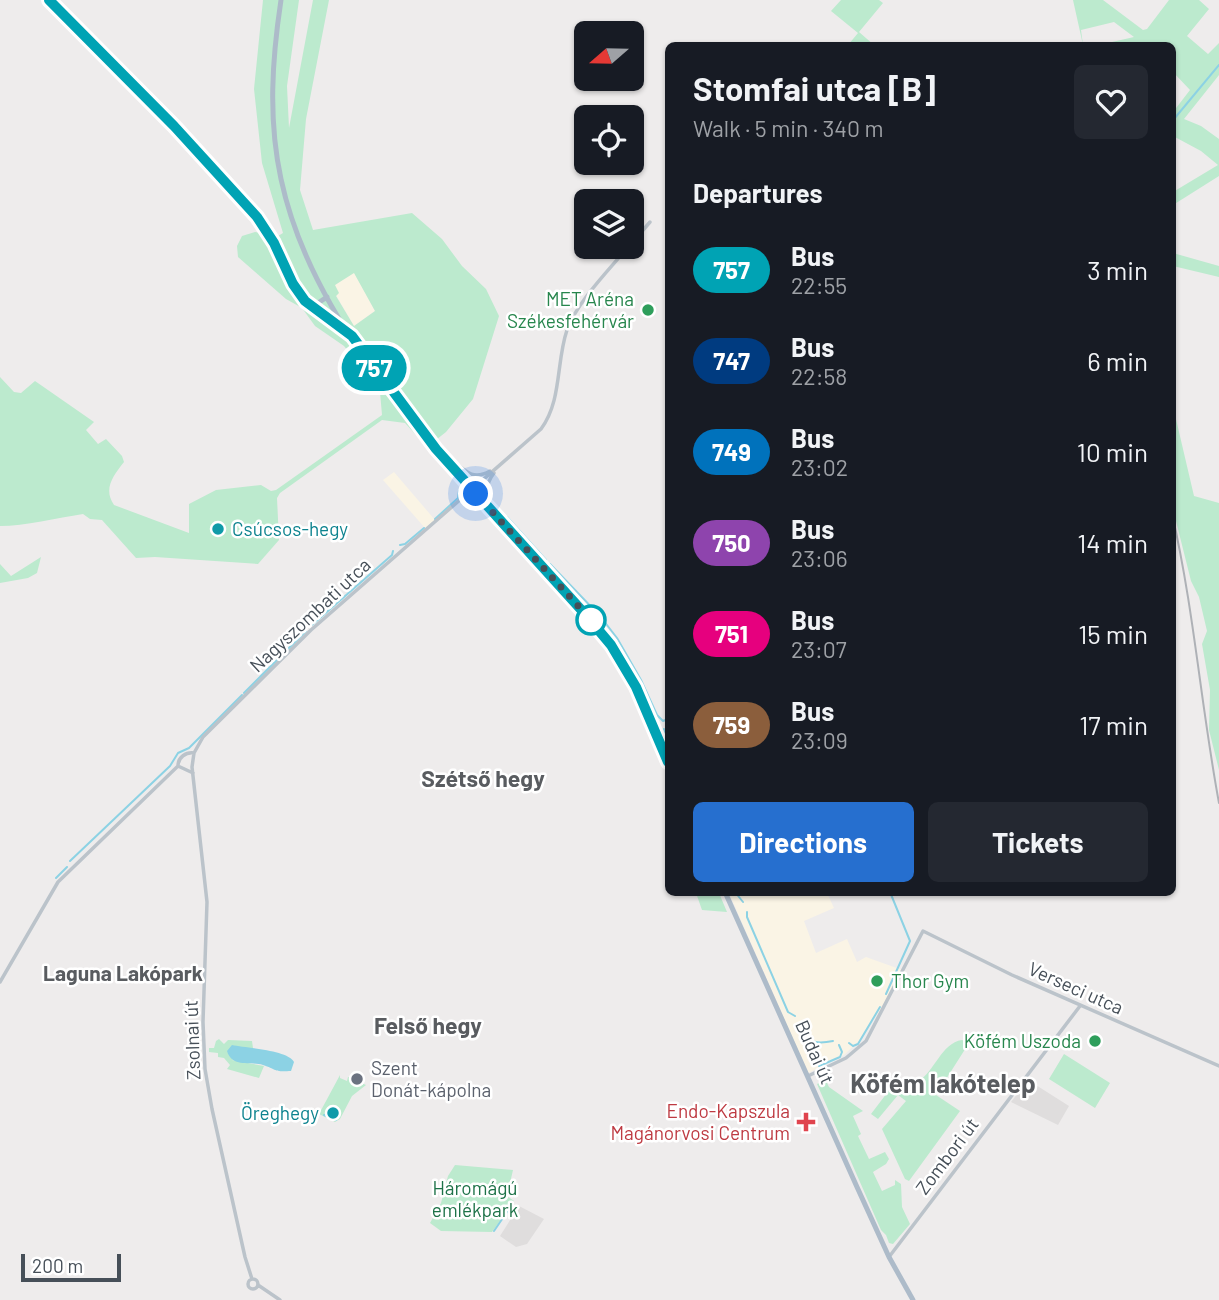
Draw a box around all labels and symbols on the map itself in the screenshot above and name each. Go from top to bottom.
north arrow [574,21,644,91]
place label: MET Aréna Székesfehérvár [507,287,634,332]
marker: MET Aréna Székesfehérvár [640,302,656,318]
line badge: 757 [334,345,414,391]
your location [458,476,493,511]
place label: Csúcsos-hegy [232,517,348,540]
marker: Csúcsos-hegy [210,521,226,537]
street label: Nagyszombati utca [245,553,375,676]
unlabelled marker [576,605,606,635]
district label: Szétső hegy [421,764,545,792]
street label: Verseci utca [1025,956,1127,1019]
district label: Laguna Lakópark [43,960,203,985]
place label: Thor Gym [891,969,969,992]
marker: Thor Gym [869,973,885,989]
street label: Zsolnai út [179,1000,204,1080]
district label: Felső hegy [374,1011,482,1039]
street label: Budai út [791,1016,840,1087]
place label: Köfém Uszoda [964,1029,1081,1052]
marker: Köfém Uszoda [1087,1033,1103,1049]
place label: Szent Donát-kápolna [371,1056,491,1101]
district label: Köfém lakótelep [850,1067,1036,1098]
marker: Szent Donát-kápolna [349,1071,365,1087]
place label: Endo-Kapszula Magánorvosi Centrum [610,1099,790,1144]
place label: Öreghegy [241,1101,319,1124]
marker: Öreghegy [325,1105,341,1121]
marker: Endo-Kapszula Magánorvosi Centrum [796,1112,816,1132]
street label: Zombori út [910,1113,983,1198]
park label: Háromágú emlékpark [432,1176,518,1221]
scale bar [21,1251,121,1283]

